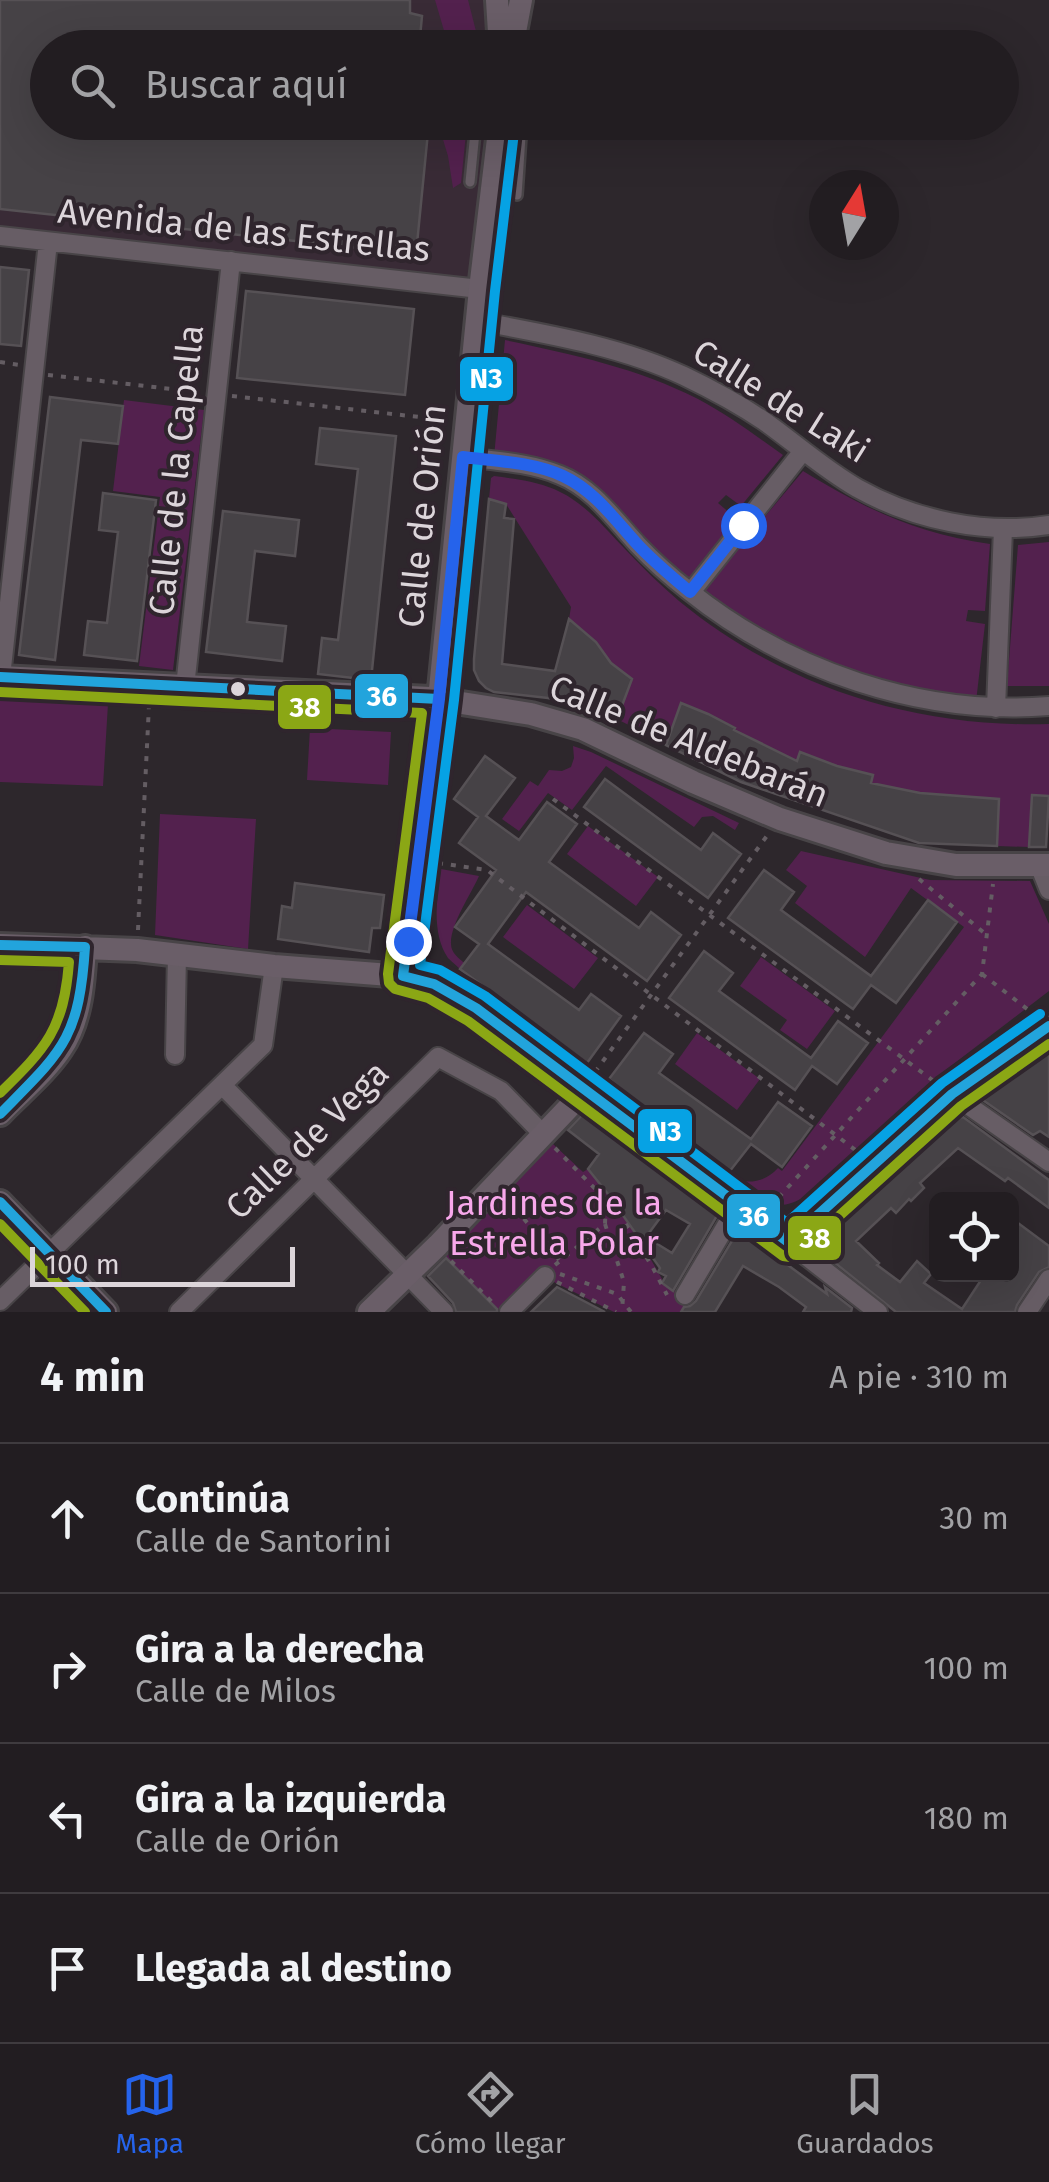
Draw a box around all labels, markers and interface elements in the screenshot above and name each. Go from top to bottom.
search box [30,30,1019,140]
icon: search [65,58,120,113]
text: Buscar aquí [145,62,347,108]
north arrow [809,170,899,260]
street label: Avenida de las Estrellas [56,190,432,270]
street label: Calle de la Capella [140,323,212,617]
street label: Calle de Laki [685,330,877,472]
line badge: N3 [458,355,515,403]
text: N3 [469,362,503,395]
street label: Calle de Orión [389,402,455,630]
route start [721,503,767,549]
street label: Calle de Aldebarán [543,666,835,816]
line badge: 36 [353,672,410,720]
unlabelled marker [228,679,248,699]
text: 36 [366,680,397,713]
line badge: 38 [276,683,333,731]
text: 38 [289,691,320,724]
route end [386,919,432,965]
street label: Calle de Vega [217,1052,397,1228]
line badge: N3 [636,1107,694,1155]
text: N3 [648,1115,682,1148]
park label: Jardines de la Estrella Polar [446,1182,662,1264]
line badge: 36 [725,1192,782,1240]
map controls [929,1192,1019,1282]
button: locate [929,1192,1019,1282]
text: 36 [738,1200,769,1233]
line badge: 38 [786,1214,843,1262]
text: 38 [799,1222,830,1255]
scale bar [30,1242,295,1286]
text: 100 m [45,1248,120,1281]
text: 4 min [40,1352,145,1402]
text: A pie · 310 m [829,1358,1009,1396]
text: Continúa [135,1476,290,1522]
icon: ahead [40,1491,95,1546]
text: 30 m [939,1499,1009,1537]
text: Calle de Santorini [135,1522,392,1560]
text: Gira a la derecha [135,1626,425,1672]
icon: right [40,1641,95,1696]
text: 100 m [924,1649,1009,1687]
text: Calle de Milos [135,1672,336,1710]
text: Gira a la izquierda [135,1776,447,1822]
icon: left [40,1791,95,1846]
text: 180 m [924,1799,1009,1837]
text: Calle de Orión [135,1822,340,1860]
icon: arrive [40,1941,95,1996]
text: Llegada al destino [135,1945,452,1991]
tab: Mapa [115,2067,184,2160]
tab: Cómo llegar [415,2067,566,2160]
tab: Guardados [796,2067,934,2160]

